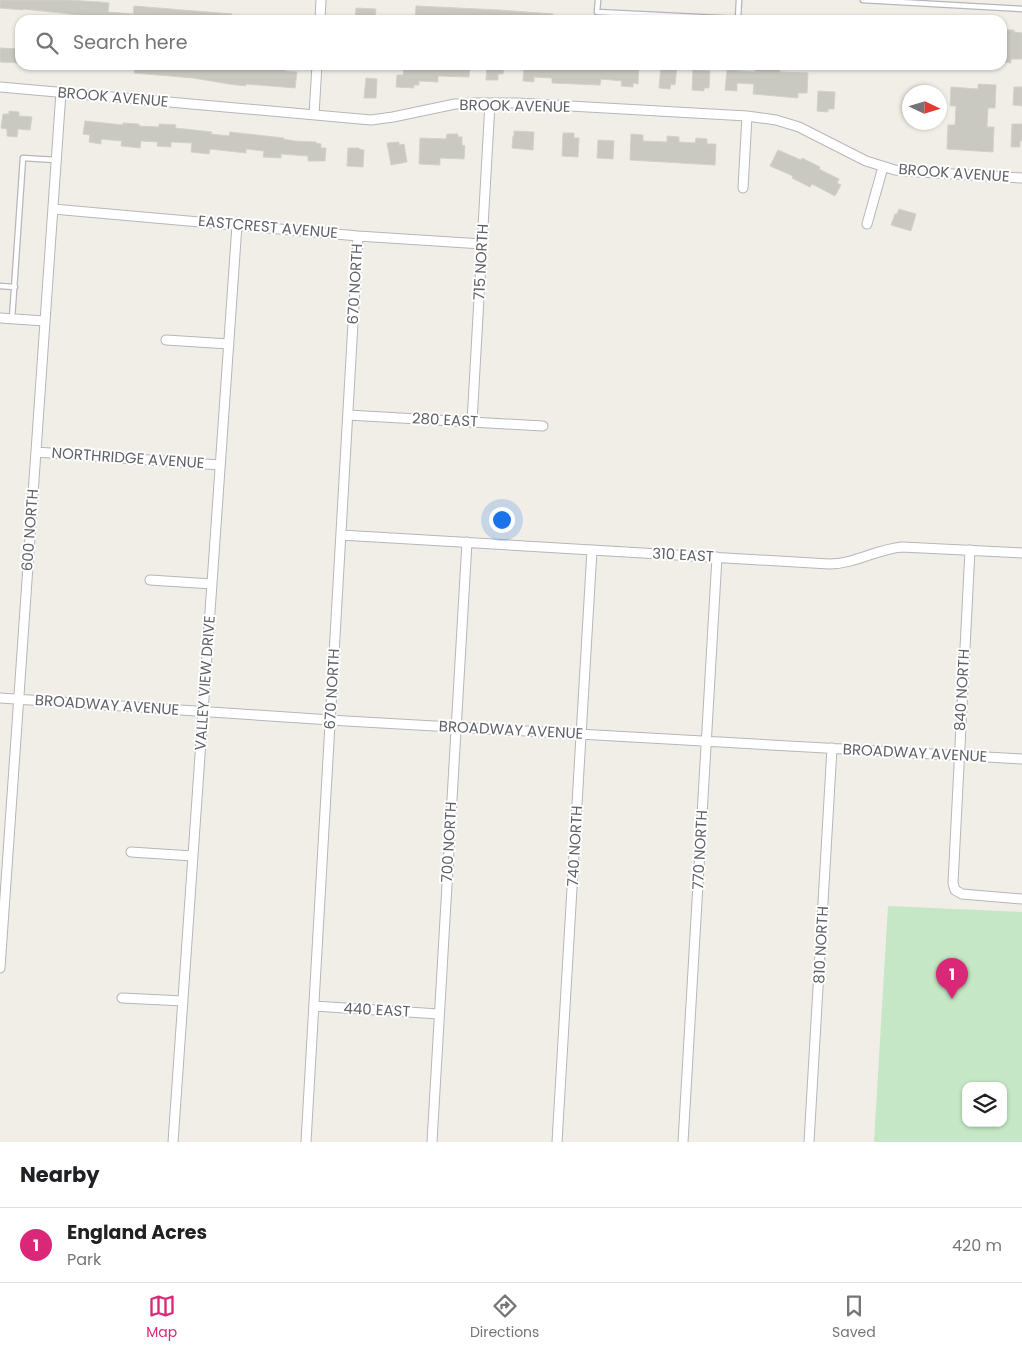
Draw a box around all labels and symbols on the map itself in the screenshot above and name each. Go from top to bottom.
street label: BROOK AVENUE [57,81,169,112]
north arrow [902,85,947,130]
street label: BROOK AVENUE [459,94,571,117]
street label: BROOK AVENUE [898,158,1010,187]
street label: EASTCREST AVENUE [197,210,339,243]
street label: 715 NORTH [468,223,493,301]
street label: 670 NORTH [342,243,367,325]
street label: 280 EAST [411,407,479,432]
street label: NORTHRIDGE AVENUE [51,442,205,473]
street label: 600 NORTH [16,488,43,572]
your location [489,507,515,533]
street label: 310 EAST [652,542,714,567]
street label: VALLEY VIEW DRIVE [189,615,220,751]
street label: 670 NORTH [319,648,344,730]
street label: 840 NORTH [949,648,974,732]
street label: BROADWAY AVENUE [34,689,180,720]
street label: BROADWAY AVENUE [438,715,584,744]
street label: BROADWAY AVENUE [842,738,988,767]
street label: 700 NORTH [436,801,461,883]
street label: 740 NORTH [562,805,587,887]
street label: 770 NORTH [687,810,712,890]
street label: 810 NORTH [808,906,833,984]
pin: 1 [936,958,968,999]
street label: 440 EAST [343,997,411,1022]

